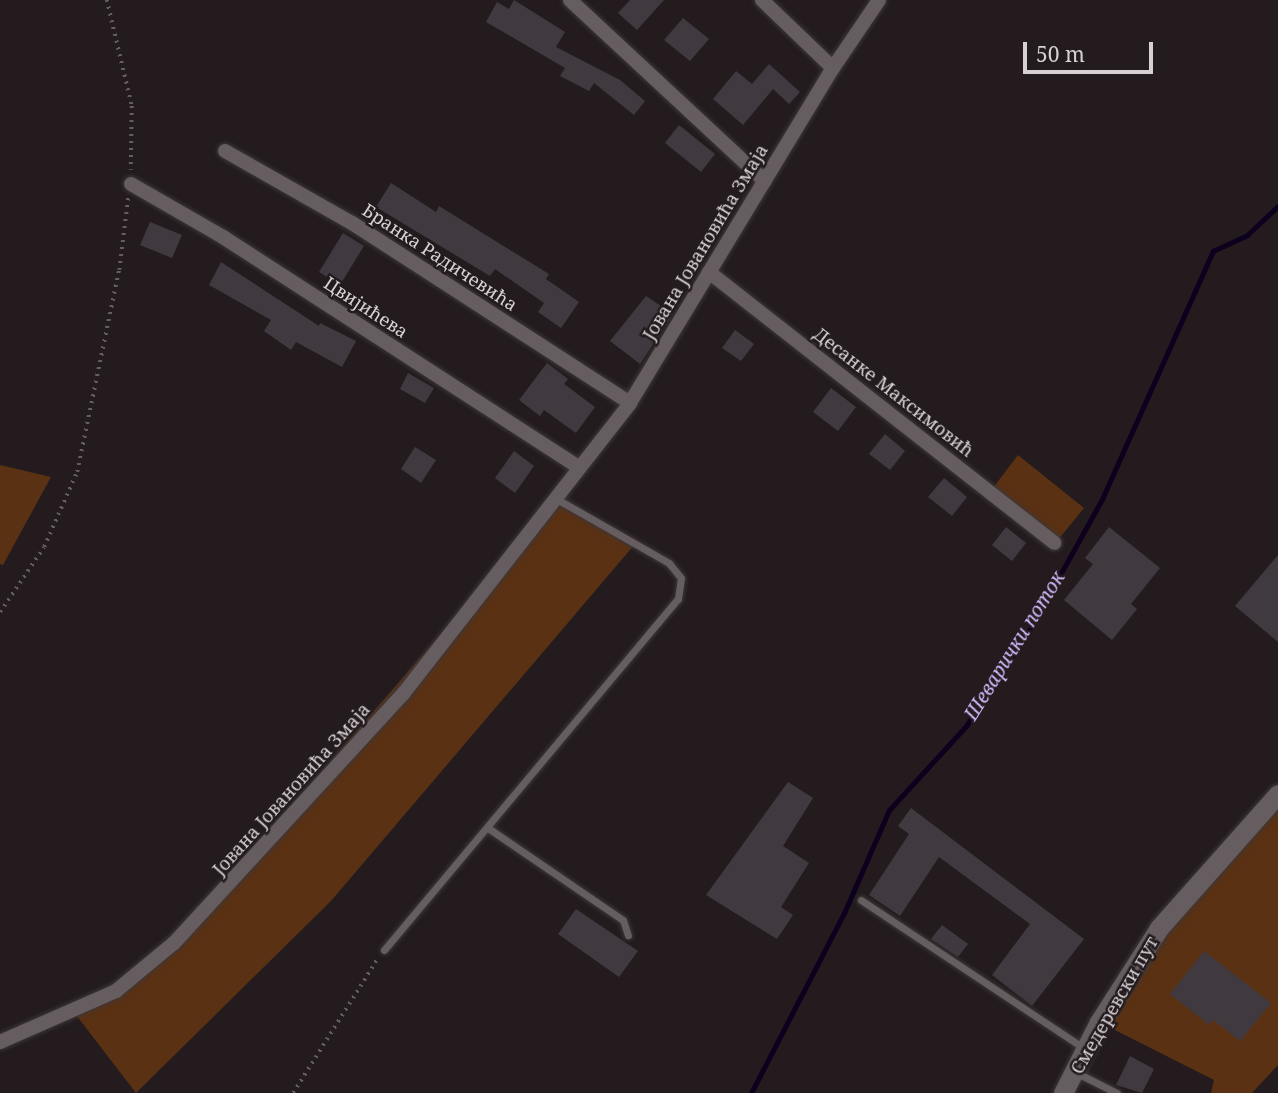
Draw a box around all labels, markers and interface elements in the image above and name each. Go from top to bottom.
scale bar [1026,28,1156,72]
text: 50 m [1036,40,1085,68]
street label: Јована Јовановића Змаја [638,140,772,344]
street label: Бранка Радичевића [358,199,522,315]
street label: Цвијићева [320,272,412,342]
street label: Десанке Максимовић [810,323,978,461]
water label: Шеварички поток [960,567,1070,725]
street label: Јована Јовановића Змаја [208,698,374,880]
street label: Смедеревски пут [1066,932,1162,1078]

